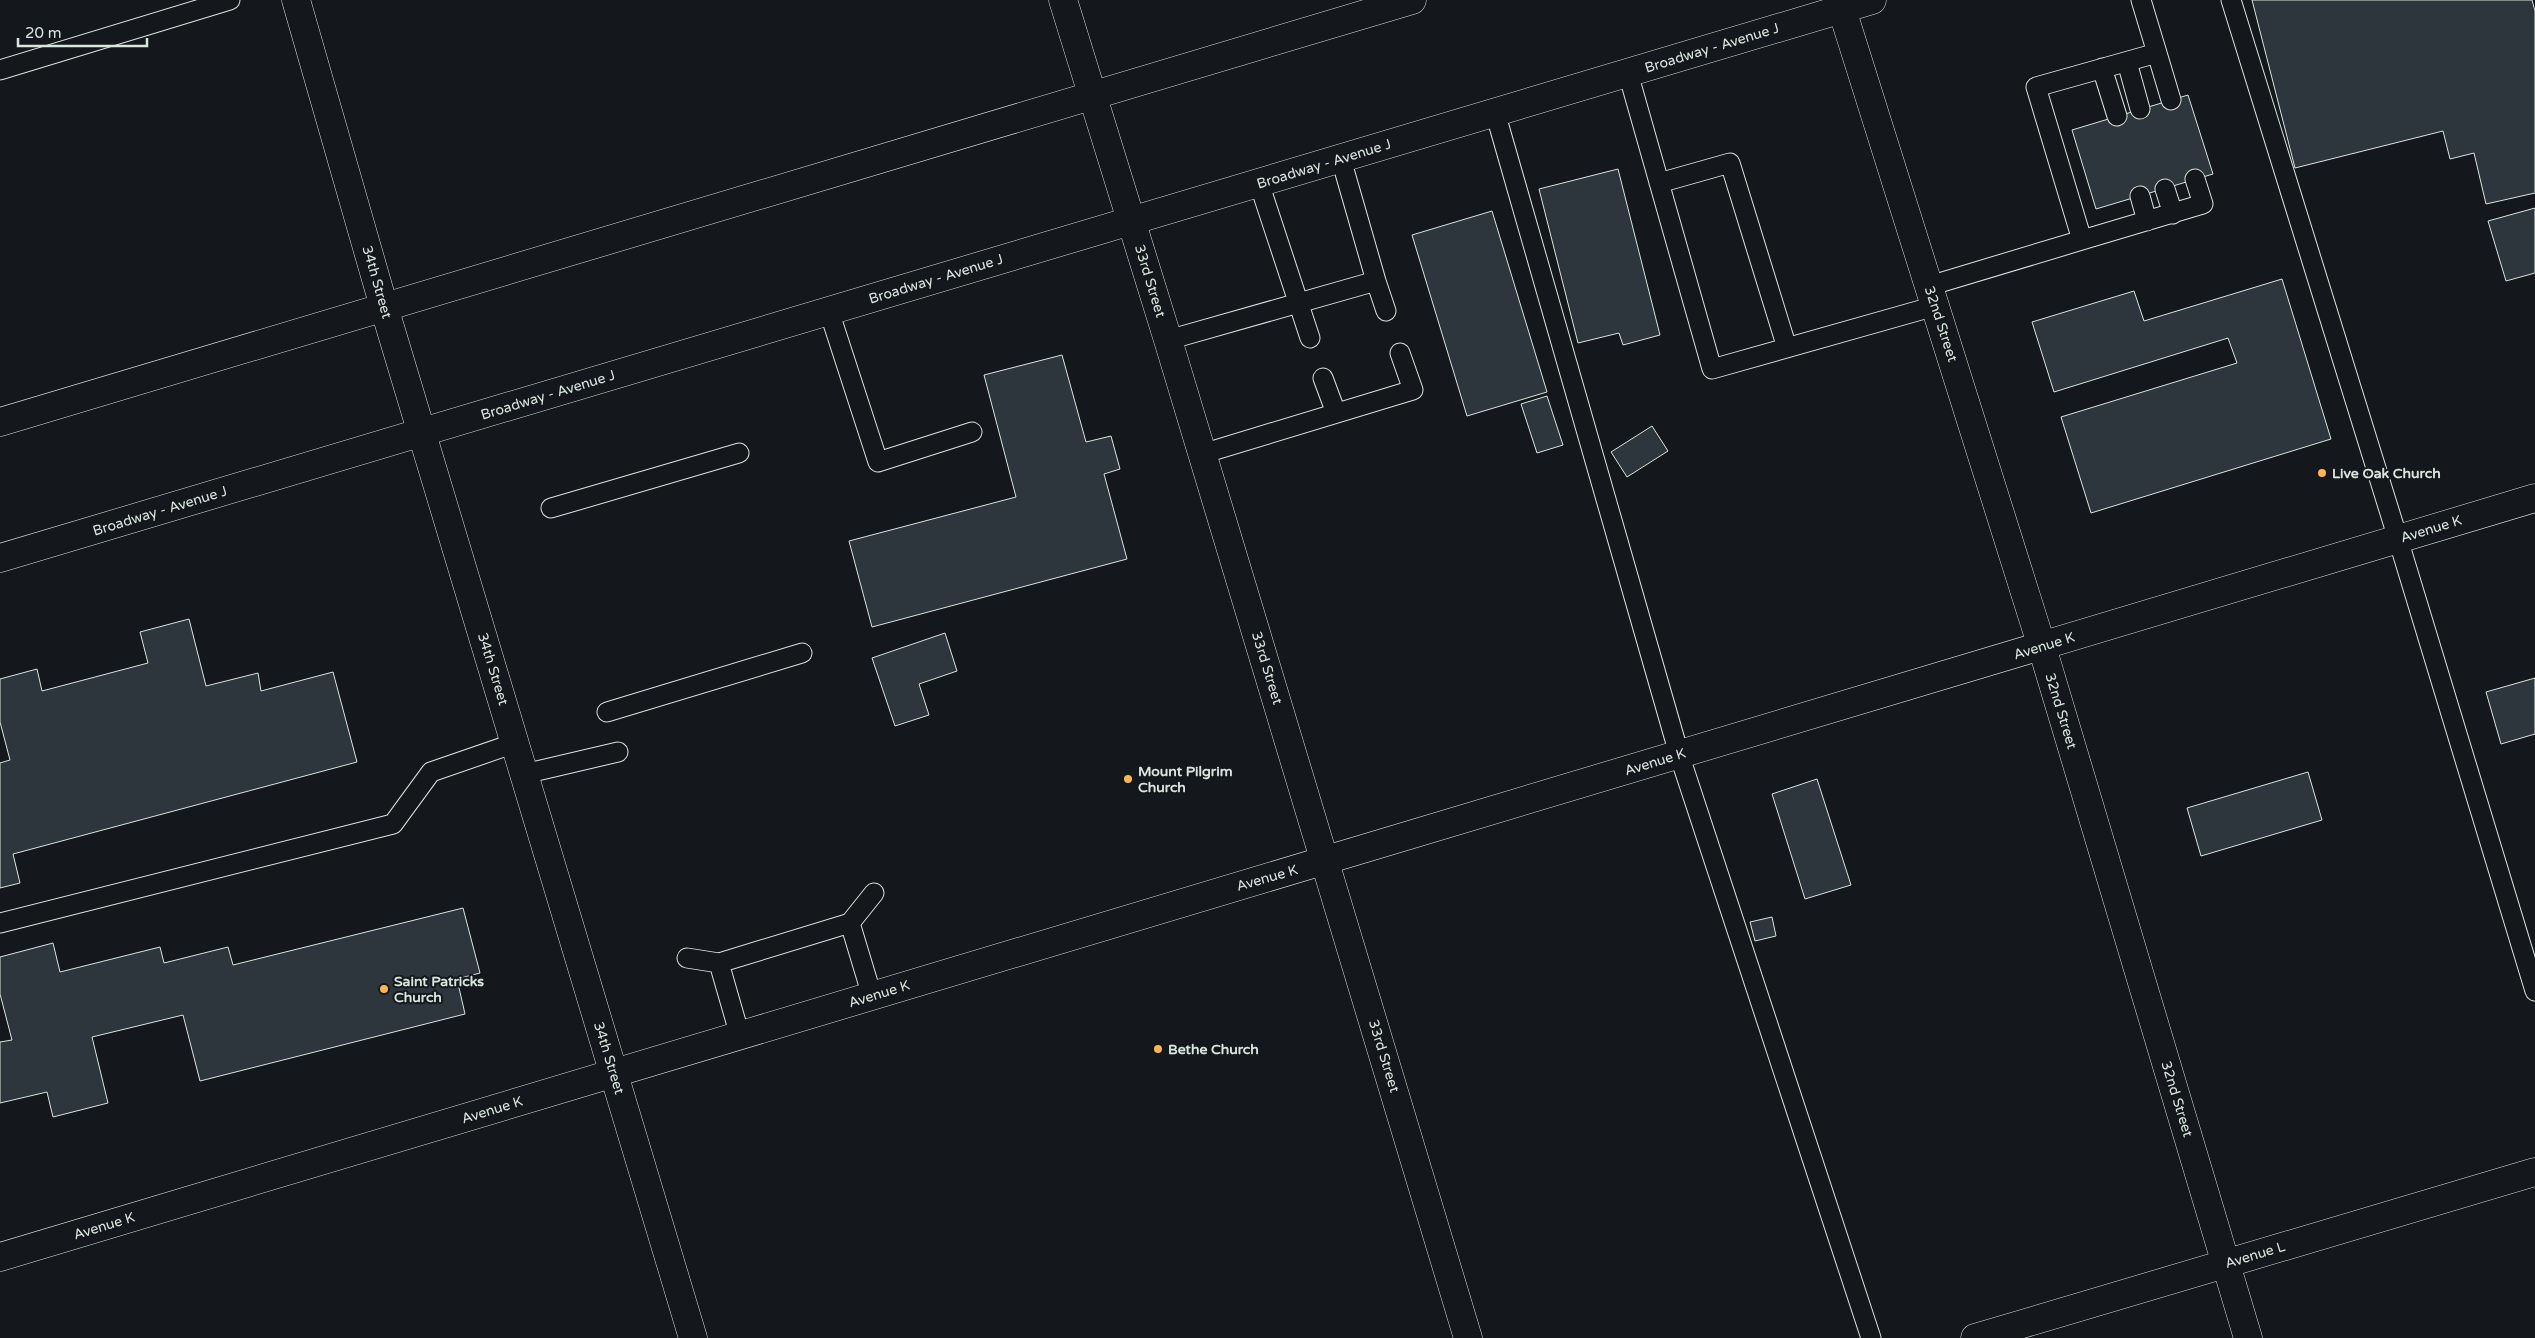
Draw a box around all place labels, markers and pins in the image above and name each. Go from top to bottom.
place label: Live Oak Church [2332,465,2441,482]
marker: Live Oak Church [2316,467,2328,479]
place label: Mount Pilgrim Church [1138,763,1233,796]
marker: Mount Pilgrim Church [1122,773,1134,785]
place label: Saint Patricks Church [394,973,484,1006]
marker: Saint Patricks Church [378,983,390,995]
place label: Bethe Church [1168,1041,1259,1058]
marker: Bethe Church [1152,1043,1164,1055]

